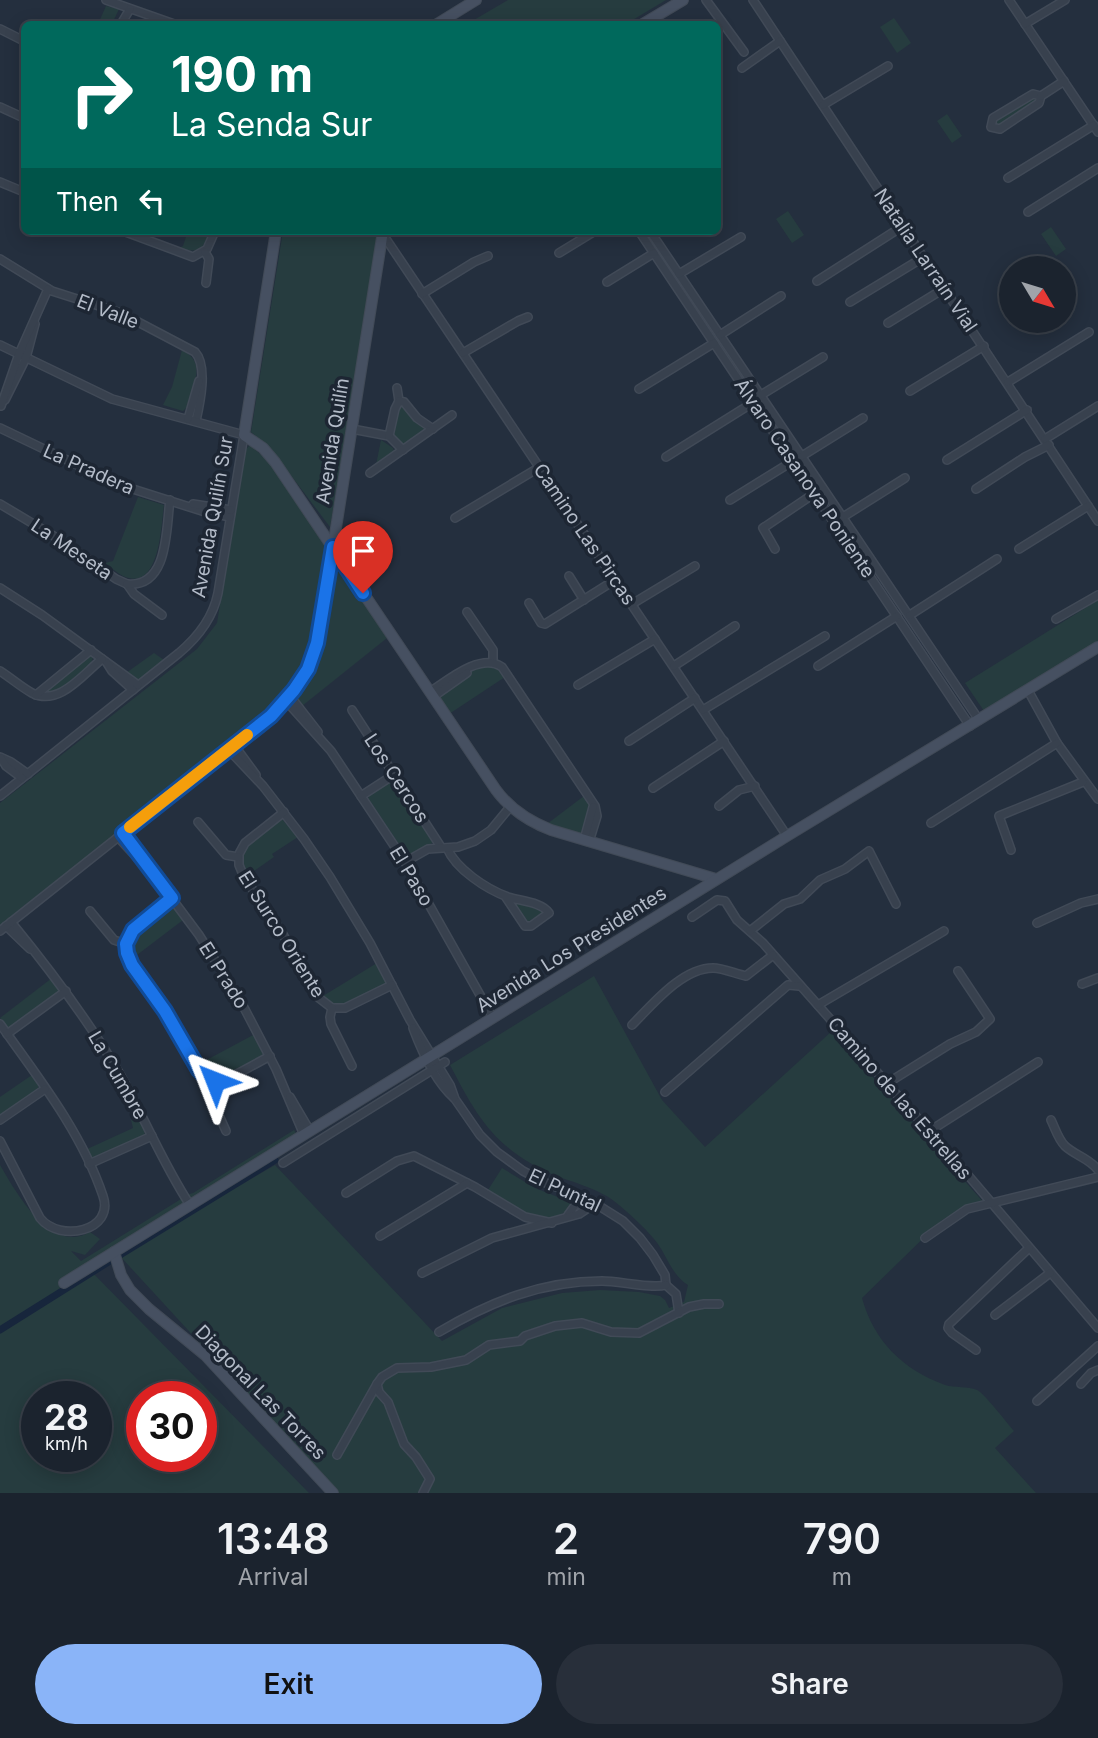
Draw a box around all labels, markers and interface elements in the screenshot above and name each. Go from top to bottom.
text: 190 m [171,45,313,104]
icon: right [56,49,147,140]
text: La Senda Sur [171,105,372,144]
icon: left [133,182,171,220]
street label: Natalia Larraín Vial [869,184,982,336]
text: Then [56,186,119,217]
north arrow [999,256,1076,332]
map controls [999,256,1076,333]
street label: El Valle [74,289,142,334]
street label: Álvaro Casanova Poniente [729,374,881,582]
street label: Avenida Quilín [311,376,354,506]
street label: Avenida Quilín Sur [187,435,238,600]
street label: La Pradera [40,439,138,500]
street label: Camino Las Pircas [529,459,640,609]
street label: La Meseta [27,514,117,585]
pin [333,521,393,593]
icon: arrive [344,532,382,570]
street label: Los Cercos [359,729,434,827]
street label: El Paso [385,842,438,910]
street label: El Surco Oriente [233,867,330,1002]
street label: Avenida Los Presidentes [472,881,671,1017]
street label: El Prado [194,938,253,1013]
street label: Camino de las Estrellas [823,1012,977,1184]
street label: La Cumbre [83,1027,152,1123]
position arrow [178,1044,252,1118]
street label: El Puntal [525,1164,605,1217]
street label: Diagonal Las Torres [190,1320,331,1464]
speed limit sign: 30 [126,1381,217,1472]
text: 28 [44,1396,89,1438]
text: km/h [45,1433,88,1454]
text: 13:48 [217,1513,330,1564]
text: 2 [553,1513,579,1564]
text: 790 [803,1513,881,1564]
text: Arrival [238,1563,309,1591]
text: min [547,1563,586,1591]
text: m [832,1563,852,1591]
button: Exit [35,1644,542,1724]
button: Share [556,1644,1063,1724]

